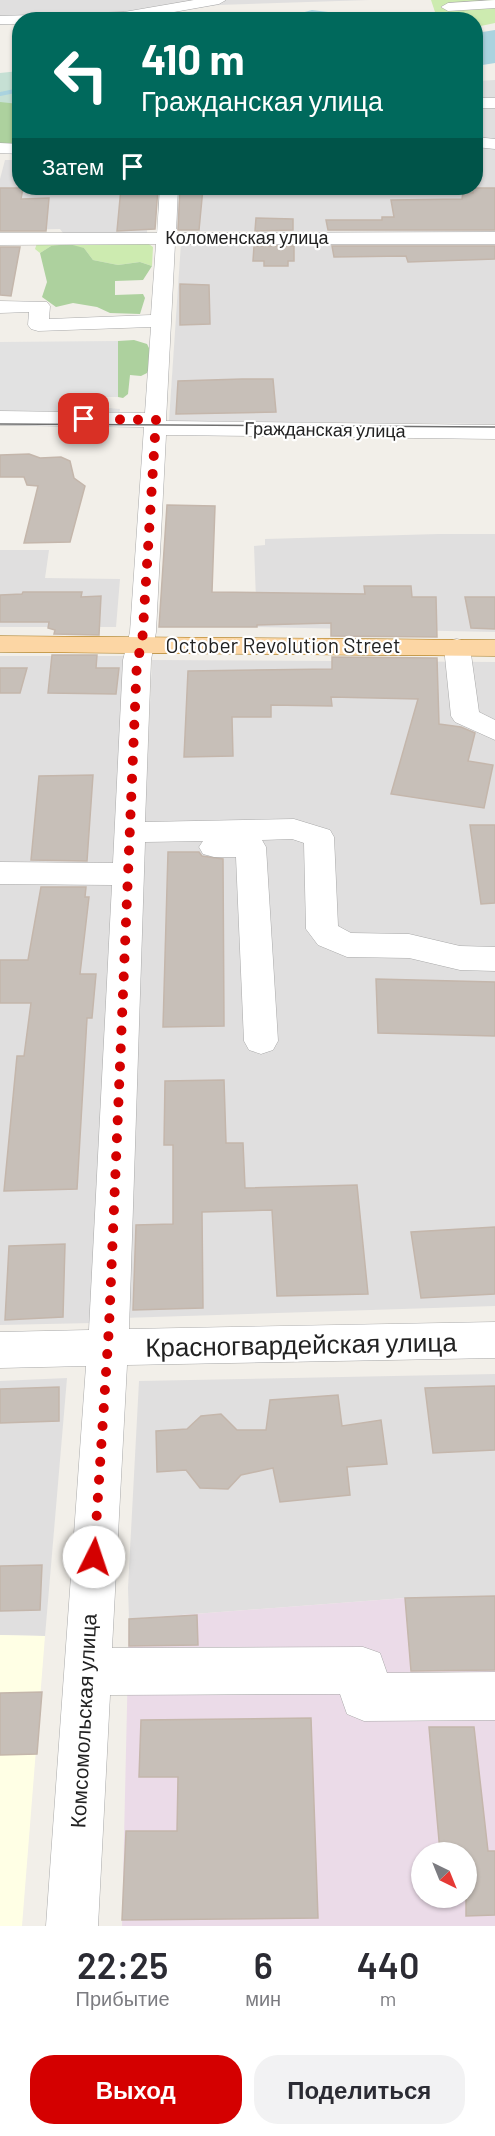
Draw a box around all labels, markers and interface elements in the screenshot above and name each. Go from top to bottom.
text: 410 m [141,33,245,83]
icon: left [42,36,120,114]
text: Гражданская улица [141,84,383,116]
icon: arrive [116,150,149,183]
text: Затем [42,153,104,179]
street label: Коломенская улица [165,226,330,248]
pin [58,393,109,444]
icon: arrive [67,402,100,435]
street label: Гражданская улица [244,417,407,441]
street label: October Revolution Street [165,632,401,657]
street label: Красногвардейская улица [145,1325,458,1362]
position arrow [62,1525,126,1589]
street label: Комсомольская улица [64,1613,101,1829]
north arrow [411,1842,477,1908]
map controls [411,1842,477,1908]
text: 22:25 [77,1943,168,1986]
text: 6 [254,1943,273,1986]
text: 440 [357,1943,419,1986]
text: Прибытие [76,1986,170,2010]
text: мин [245,1986,281,2010]
text: m [380,1986,396,2010]
button: Выход [30,2055,242,2124]
button: Поделиться [254,2055,465,2124]

